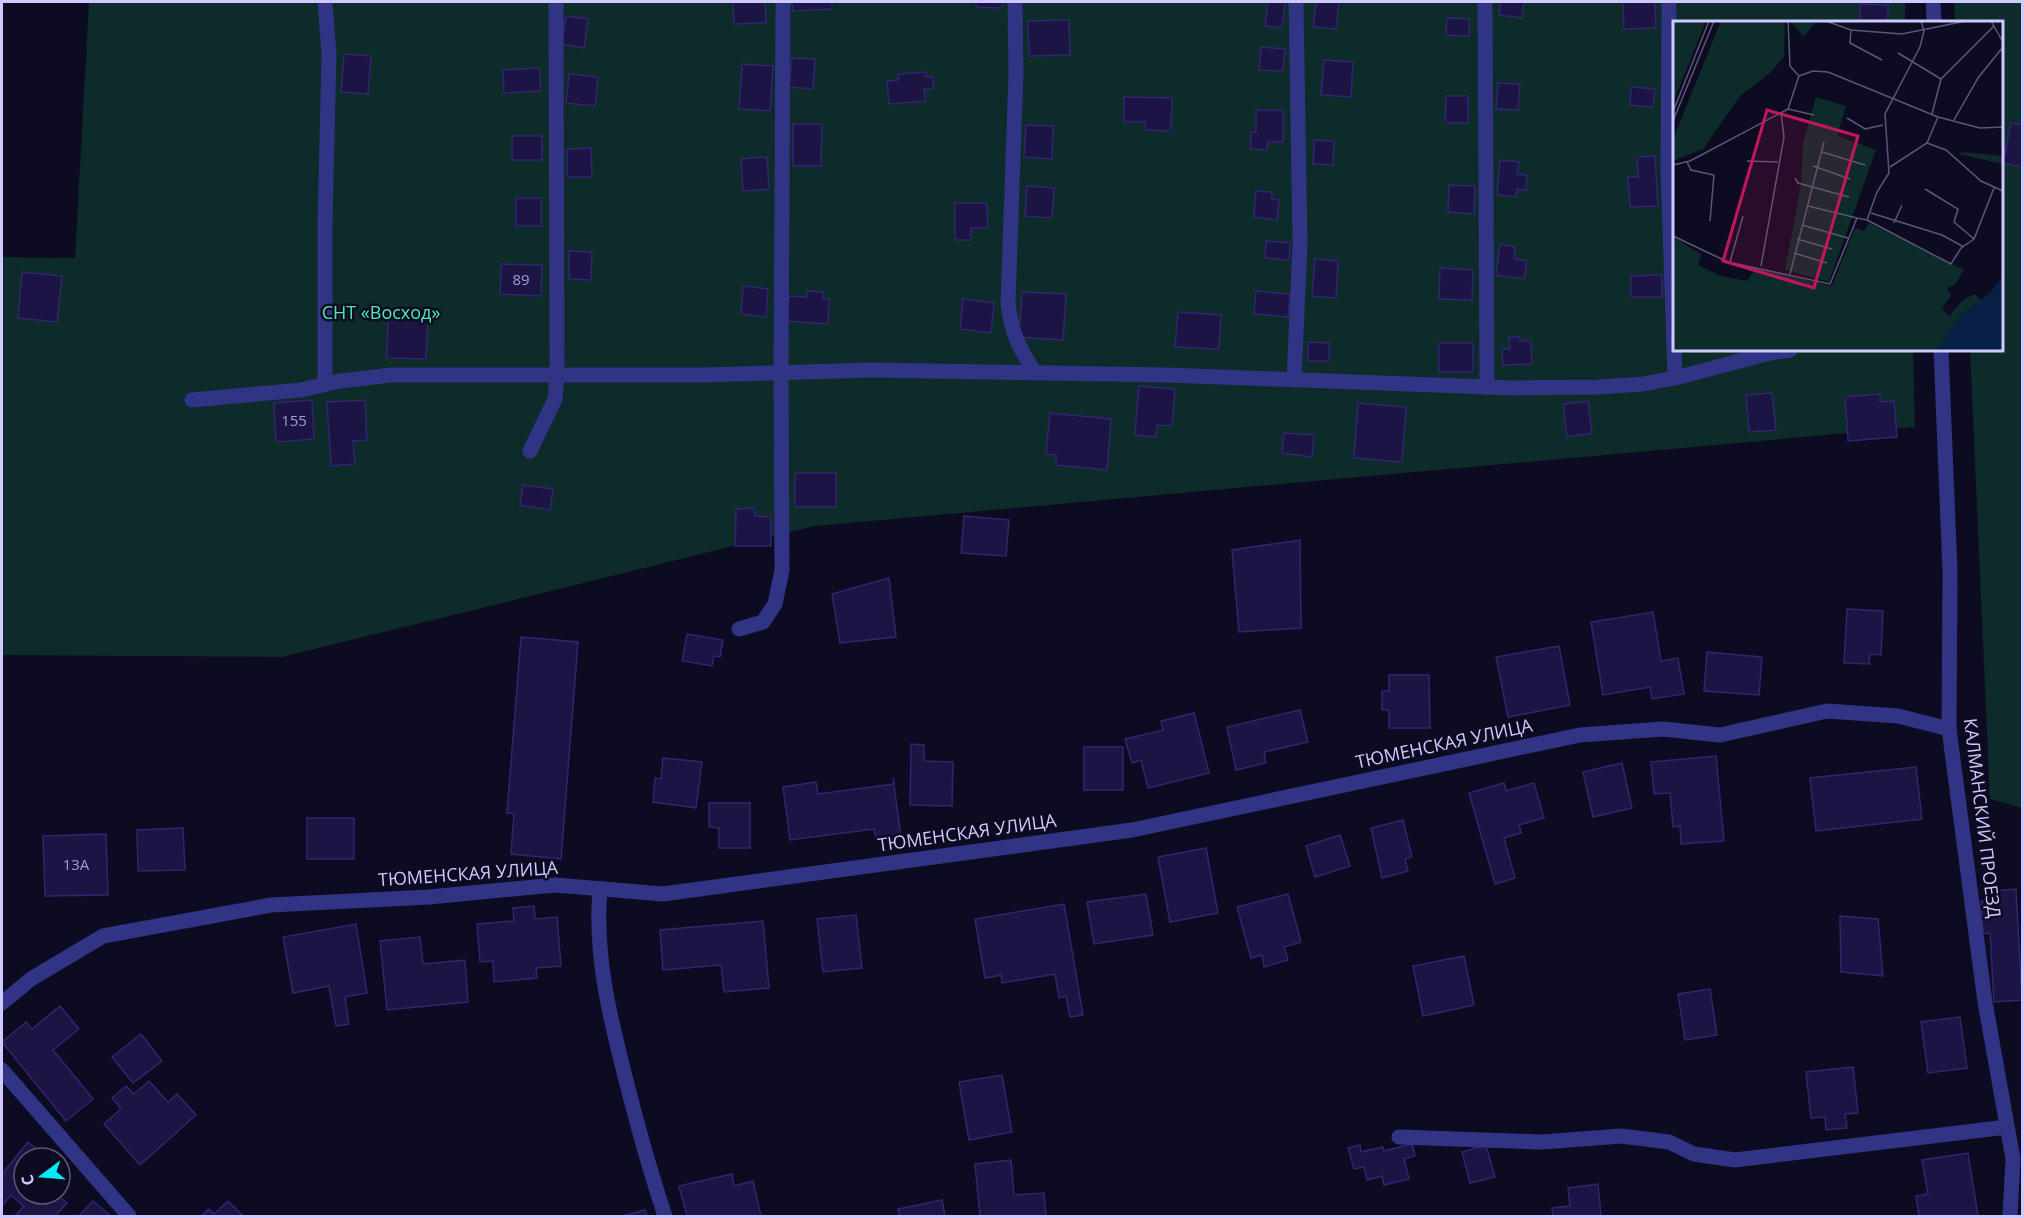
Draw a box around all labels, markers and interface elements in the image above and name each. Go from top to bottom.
inset map [1673,21,2003,351]
house number: 89 [512,269,530,289]
park label: СНТ «Восход» [322,300,440,324]
house number: 155 [281,410,307,430]
street label: ТЮМЕНСКАЯ УЛИЦА [1353,712,1535,773]
street label: КАЛМАНСКИЙ ПРОЕЗД [1959,717,2007,919]
street label: ТЮМЕНСКАЯ УЛИЦА [876,808,1058,856]
house number: 13А [63,854,90,874]
street label: ТЮМЕНСКАЯ УЛИЦА [377,855,559,891]
north arrow [12,1146,72,1206]
text: С [16,1172,40,1188]

